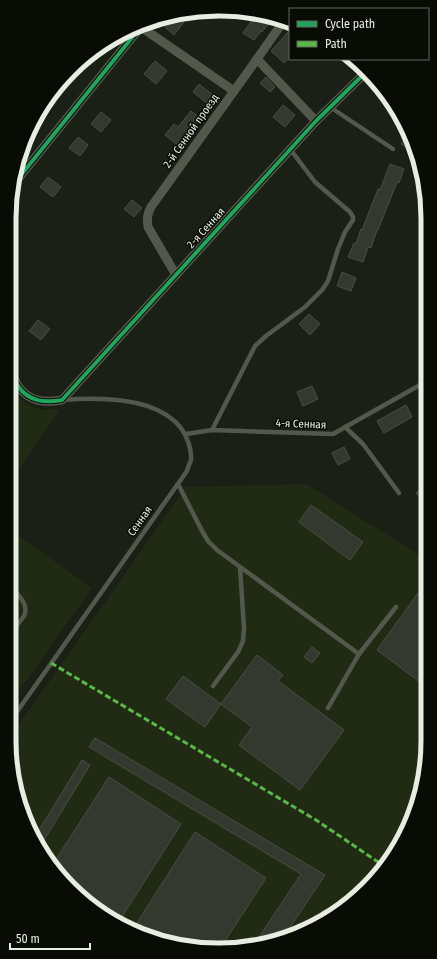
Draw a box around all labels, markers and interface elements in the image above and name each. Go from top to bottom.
legend [289,8,429,60]
text: Cycle path [325,17,375,31]
text: Path [325,37,347,51]
street label: 2-й Сенной проезд [161,91,222,170]
street label: 2-я Сенная [184,205,228,251]
street label: 4-я Сенная [275,417,327,431]
street label: Сенная [125,504,155,538]
scale bar [10,925,90,951]
text: 50 m [16,932,40,946]

